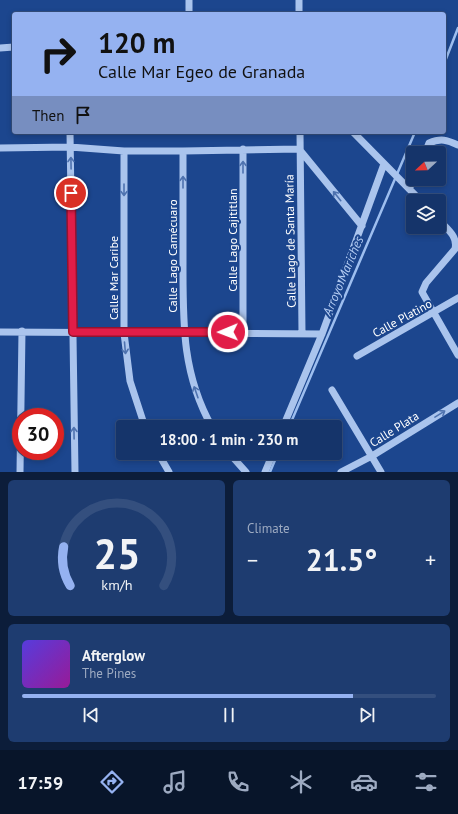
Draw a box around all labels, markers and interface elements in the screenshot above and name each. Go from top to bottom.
text: 120 m [98,24,175,61]
icon: right [32,28,84,80]
text: Calle Mar Egeo de Granada [98,60,305,83]
icon: arrive [72,104,94,126]
text: Then [32,106,64,125]
north arrow [406,146,446,186]
map controls [406,146,446,234]
one-way arrow [67,157,75,170]
one-way arrow [239,161,247,174]
street label: Calle Lago de Santa María [281,174,299,308]
pin [54,176,88,210]
one-way arrow [179,176,187,189]
icon: arrive [60,182,82,204]
one-way arrow [120,183,128,196]
street label: Calle Lago Cajititlan [225,188,240,292]
one-way arrow [333,191,342,201]
button: layers [406,194,446,234]
street label: Calle Lago Camécuaro [165,199,180,313]
water label: Arroyo Mariches [318,233,368,319]
street label: Calle Mar Caribe [106,236,121,320]
street label: Calle Platino [370,296,434,340]
position arrow [207,311,249,353]
one-way arrow [121,341,128,354]
one-way arrow [191,386,199,398]
speed limit sign: 30 [12,408,64,460]
street label: Calle Plata [367,408,421,450]
one-way arrow [434,410,445,418]
one-way arrow [71,427,78,440]
text: 18:00 · 1 min · 230 m [160,430,298,449]
text: Climate [247,520,290,537]
text: 25 [93,527,140,580]
text: 21.5° [306,540,377,579]
text: − [247,546,258,574]
text: + [425,546,436,574]
text: km/h [101,575,132,594]
text: Afterglow [82,646,145,665]
text: The Pines [82,665,136,682]
icon: previous [80,704,102,726]
icon: pause [218,704,240,726]
icon: next [356,704,378,726]
icon: directions [98,768,126,796]
icon: music [161,768,189,796]
icon: phone [224,768,252,796]
icon: climate [287,768,315,796]
icon: car [350,768,378,796]
icon: filters [412,768,440,796]
text: 17:59 [17,771,63,794]

